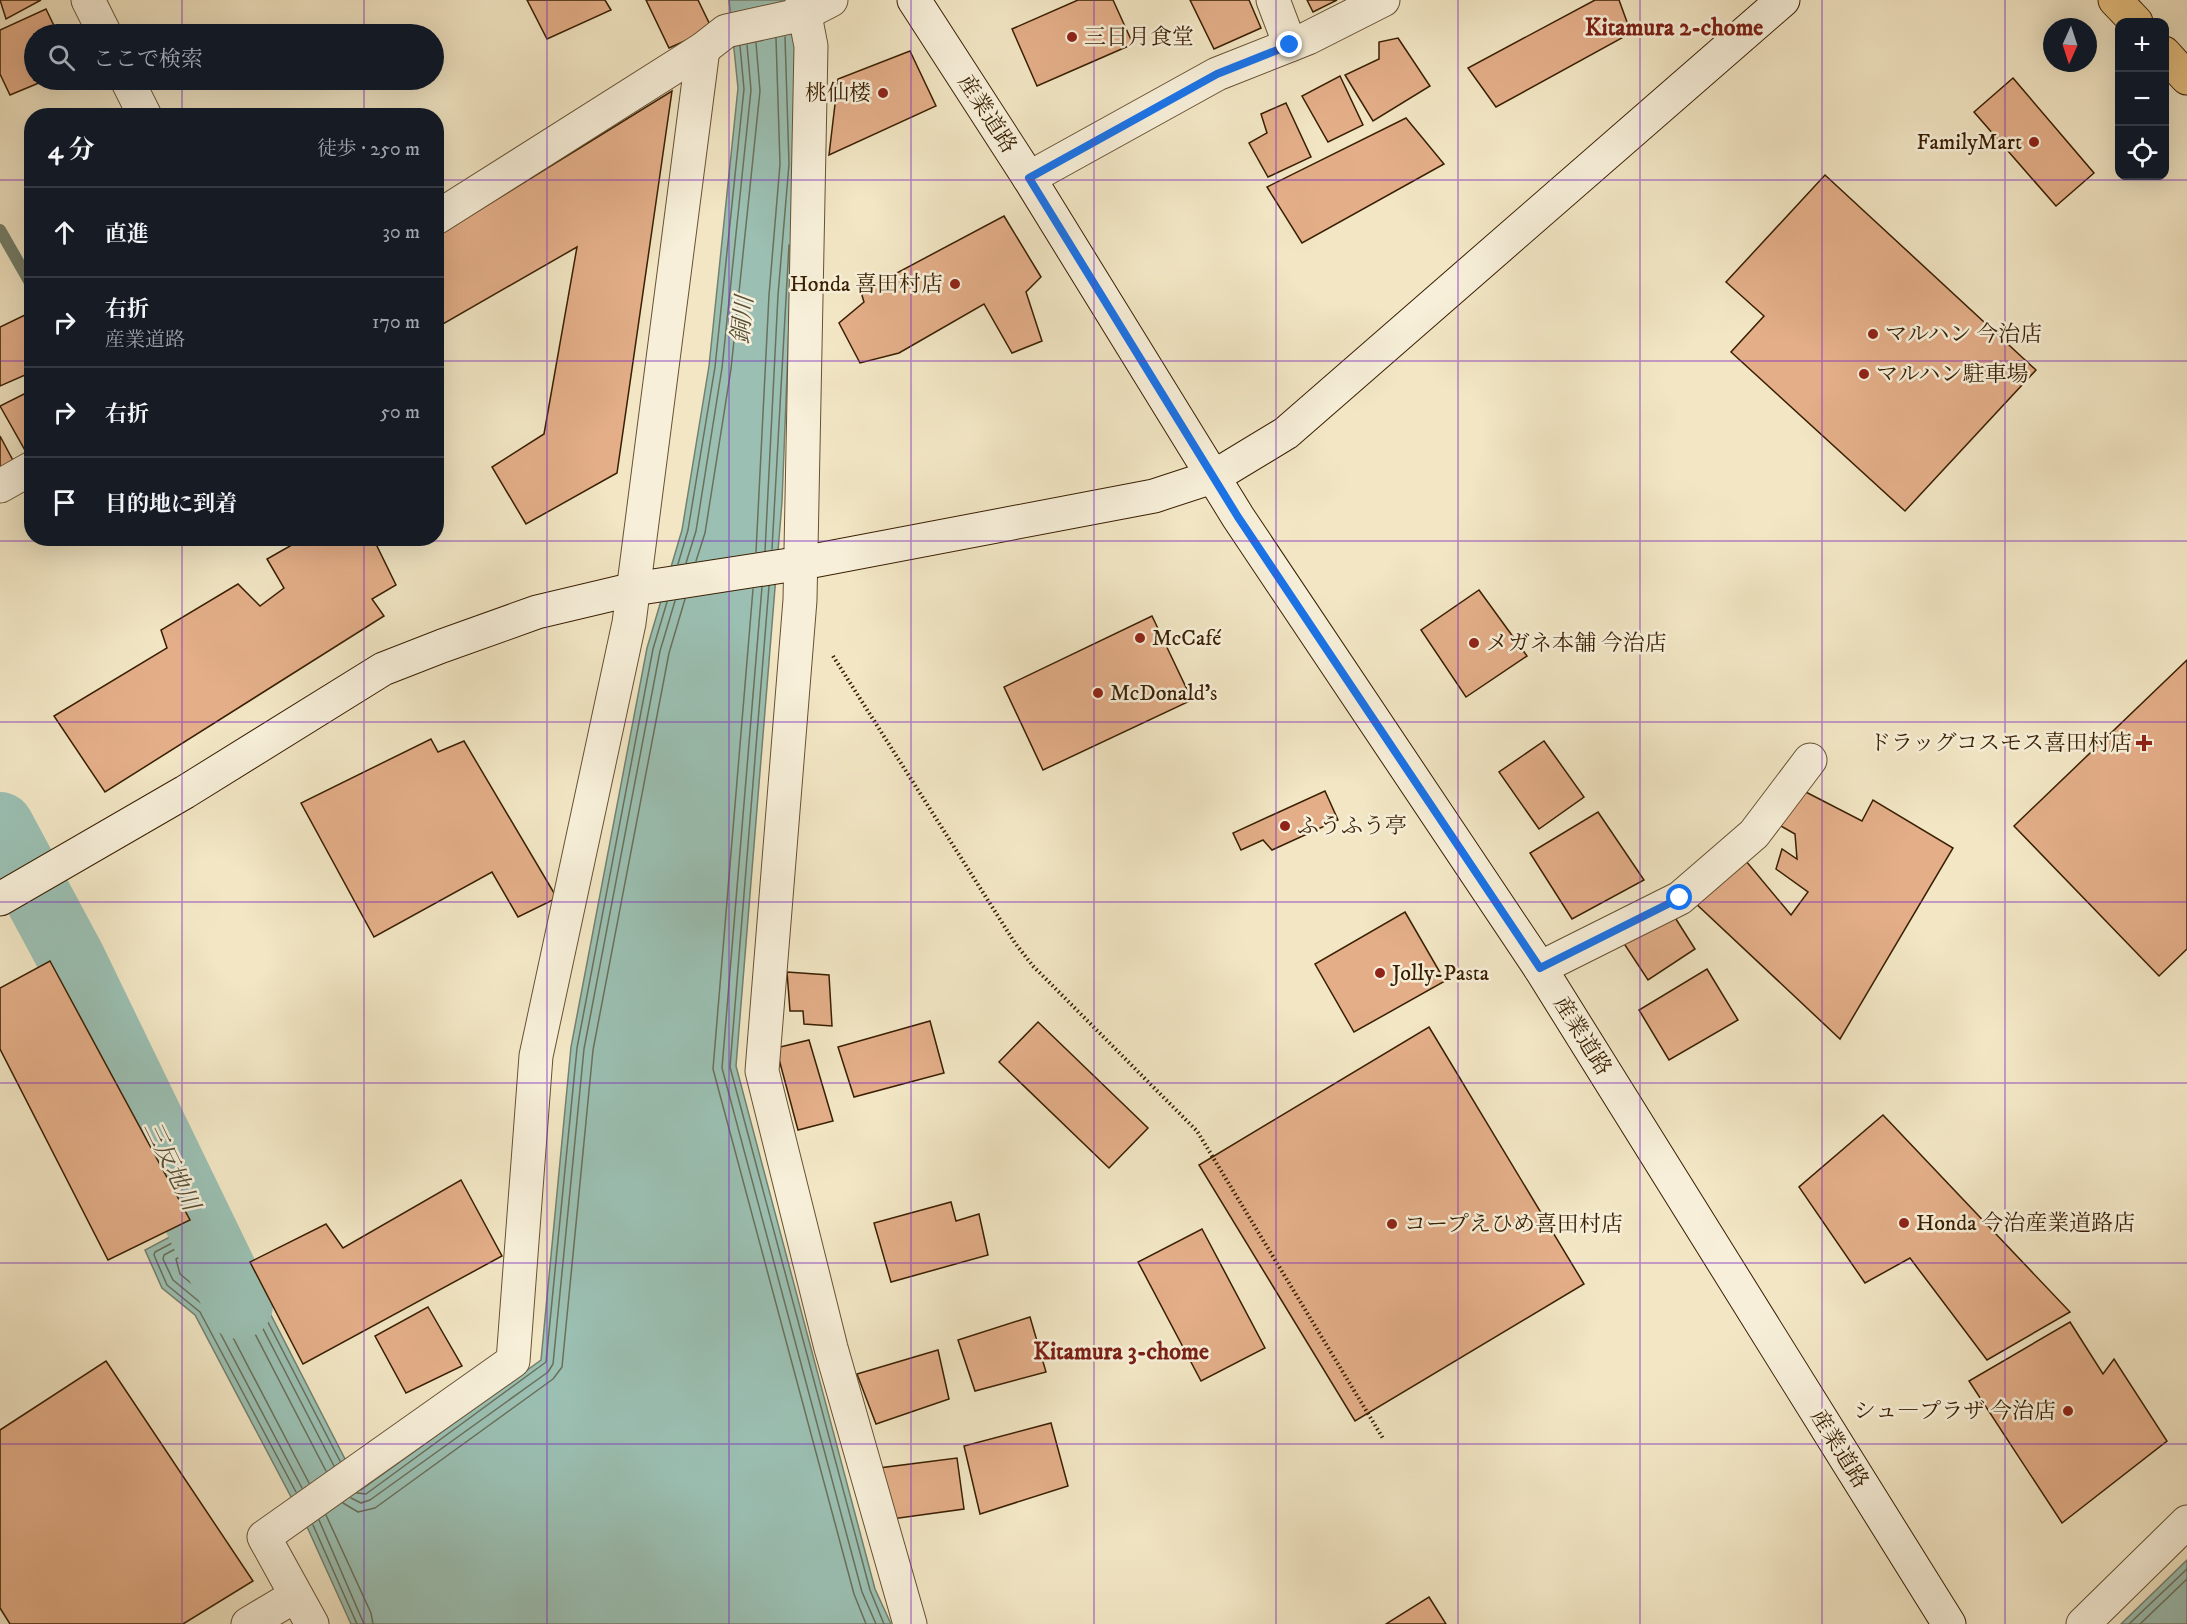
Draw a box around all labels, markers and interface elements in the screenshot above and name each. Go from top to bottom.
district label: Kitamura 2-chome [1585,13,1763,43]
north arrow [2043,18,2097,72]
map controls [2115,18,2169,180]
button: + [2115,18,2169,72]
search box [24,24,444,90]
place label: 三日月食堂 [1084,24,1194,51]
marker: 三日月食堂 [1065,30,1079,44]
route end [1276,31,1302,57]
icon: search [45,41,78,74]
text: ここで検索 [93,46,203,73]
street label: 産業道路 [952,70,1022,158]
button: − [2115,72,2169,126]
place label: 桃仙楼 [805,80,871,107]
marker: 桃仙楼 [876,86,890,100]
button: locate [2115,126,2169,180]
place label: FamilyMart [1917,129,2022,156]
text: 4 分 [48,134,95,167]
marker: FamilyMart [2027,135,2041,149]
text: 徒歩 · 250 m [317,137,420,162]
icon: ahead [48,216,81,249]
text: 30 m [382,220,420,245]
text: 直進 [105,221,149,248]
place label: Honda 喜田村店 [790,271,943,298]
marker: Honda 喜田村店 [948,277,962,291]
water label: 銅川 [726,292,761,345]
text: 右折 [105,296,149,323]
icon: right [48,306,81,339]
text: 170 m [372,310,420,335]
place label: マルハン 今治店 [1885,321,2042,348]
marker: マルハン 今治店 [1866,327,1880,341]
text: 産業道路 [105,328,185,353]
place label: マルハン駐車場 [1876,361,2028,388]
marker: マルハン駐車場 [1857,367,1871,381]
icon: right [48,396,81,429]
text: 50 m [380,400,420,425]
text: 右折 [105,401,149,428]
icon: arrive [48,486,81,519]
text: 目的地に到着 [105,491,237,518]
place label: McCafé [1152,625,1221,652]
place label: メガネ本舗 今治店 [1486,630,1667,657]
marker: McCafé [1133,631,1147,645]
marker: メガネ本舗 今治店 [1467,636,1481,650]
place label: McDonald's [1110,680,1217,707]
marker: McDonald's [1091,686,1105,700]
place label: ドラッグコスモス喜田村店 [1869,730,2132,757]
marker: ドラッグコスモス喜田村店 [2137,736,2151,750]
place label: ふうふう亭 [1297,813,1407,840]
marker: ふうふう亭 [1278,819,1292,833]
route start [1666,884,1692,910]
place label: Jolly-Pasta [1390,960,1490,987]
marker: Jolly-Pasta [1373,966,1387,980]
street label: 産業道路 [1547,992,1617,1080]
water label: 三反地川 [136,1116,207,1218]
place label: Honda 今治産業道路店 [1916,1210,2135,1237]
place label: コープえひめ喜田村店 [1404,1211,1623,1238]
marker: Honda 今治産業道路店 [1897,1216,1911,1230]
marker: コープえひめ喜田村店 [1385,1217,1399,1231]
district label: Kitamura 3-chome [1033,1337,1209,1367]
place label: シュ―プラザ 今治店 [1854,1398,2056,1425]
marker: シュ―プラザ 今治店 [2061,1404,2075,1418]
street label: 産業道路 [1804,1405,1874,1493]

